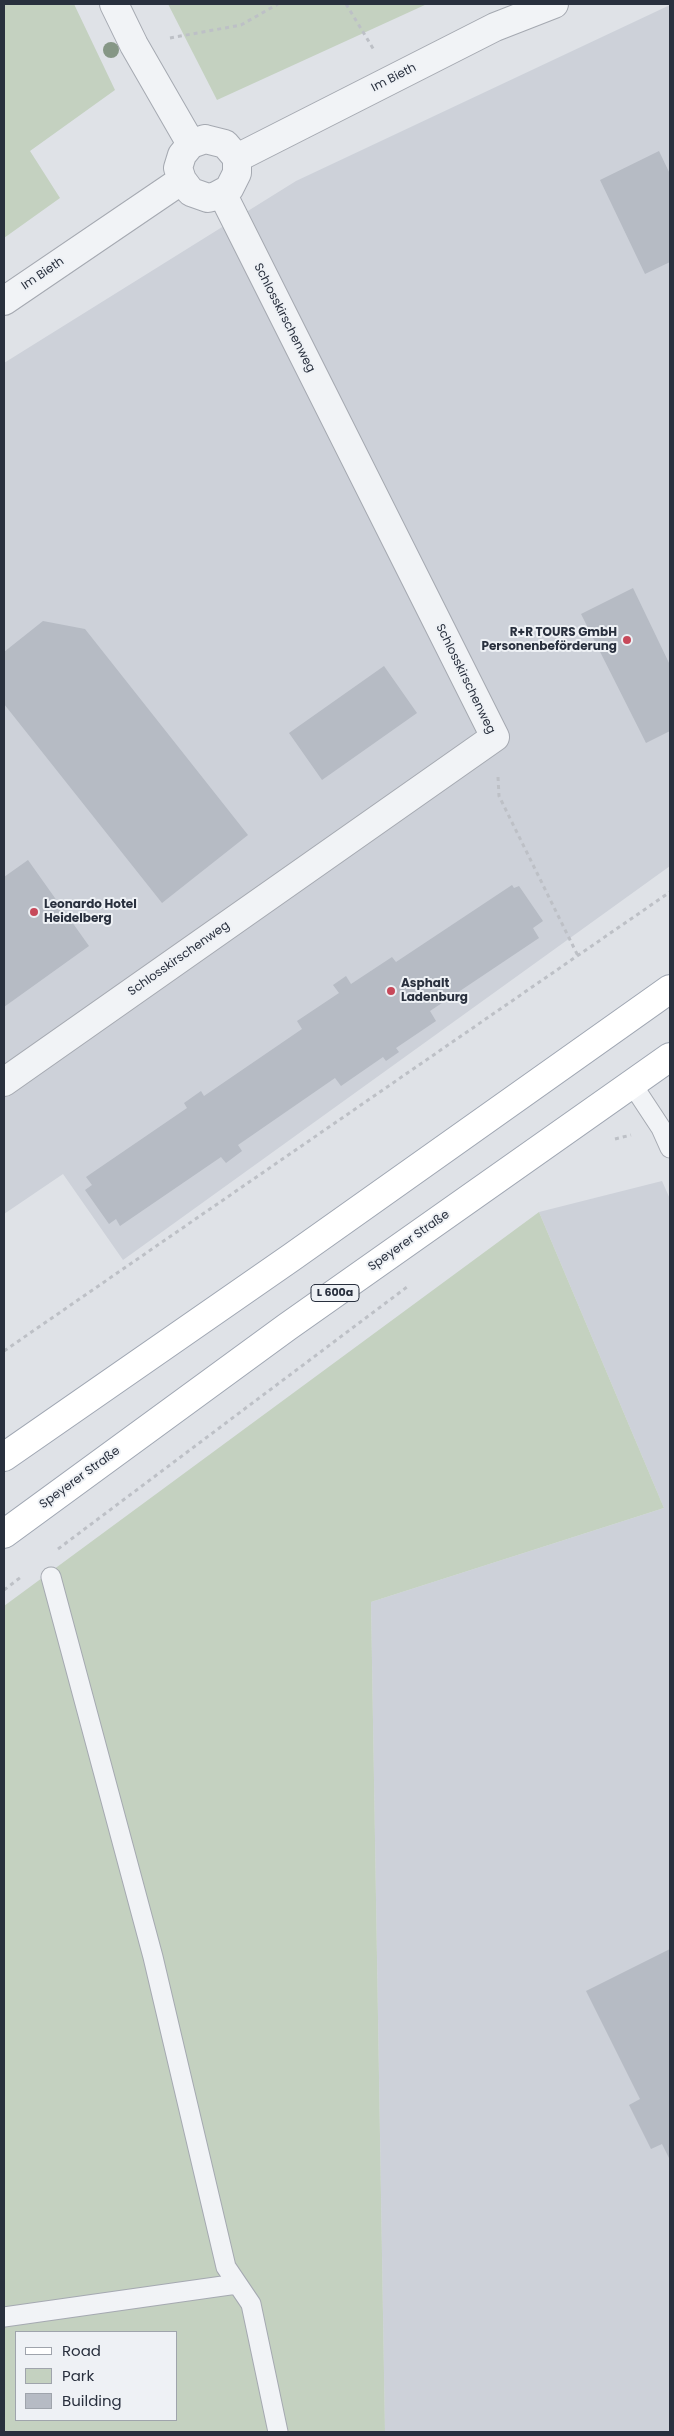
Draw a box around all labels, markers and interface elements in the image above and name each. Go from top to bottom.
street label: Im Bieth [369,61,419,95]
street label: Im Bieth [19,255,67,293]
street label: Schlosskirschenweg [250,261,318,375]
street label: Schlosskirschenweg [432,622,498,736]
place label: R+R TOURS GmbH Personenbeförderung [481,626,617,654]
marker: R+R TOURS GmbH Personenbeförderung [621,634,633,646]
place label: Leonardo Hotel Heidelberg [44,898,137,926]
marker: Leonardo Hotel Heidelberg [28,906,40,918]
street label: Schlosskirschenweg [126,919,232,999]
place label: Asphalt Ladenburg [401,977,468,1005]
marker: Asphalt Ladenburg [385,985,397,997]
street label: Speyerer Straße [366,1208,452,1274]
road number: L 600a [311,1285,359,1302]
street label: Speyerer Straße [37,1444,123,1512]
legend [15,2331,178,2421]
text: Road [62,2340,101,2361]
text: Park [62,2365,94,2386]
text: Building [62,2390,122,2411]

